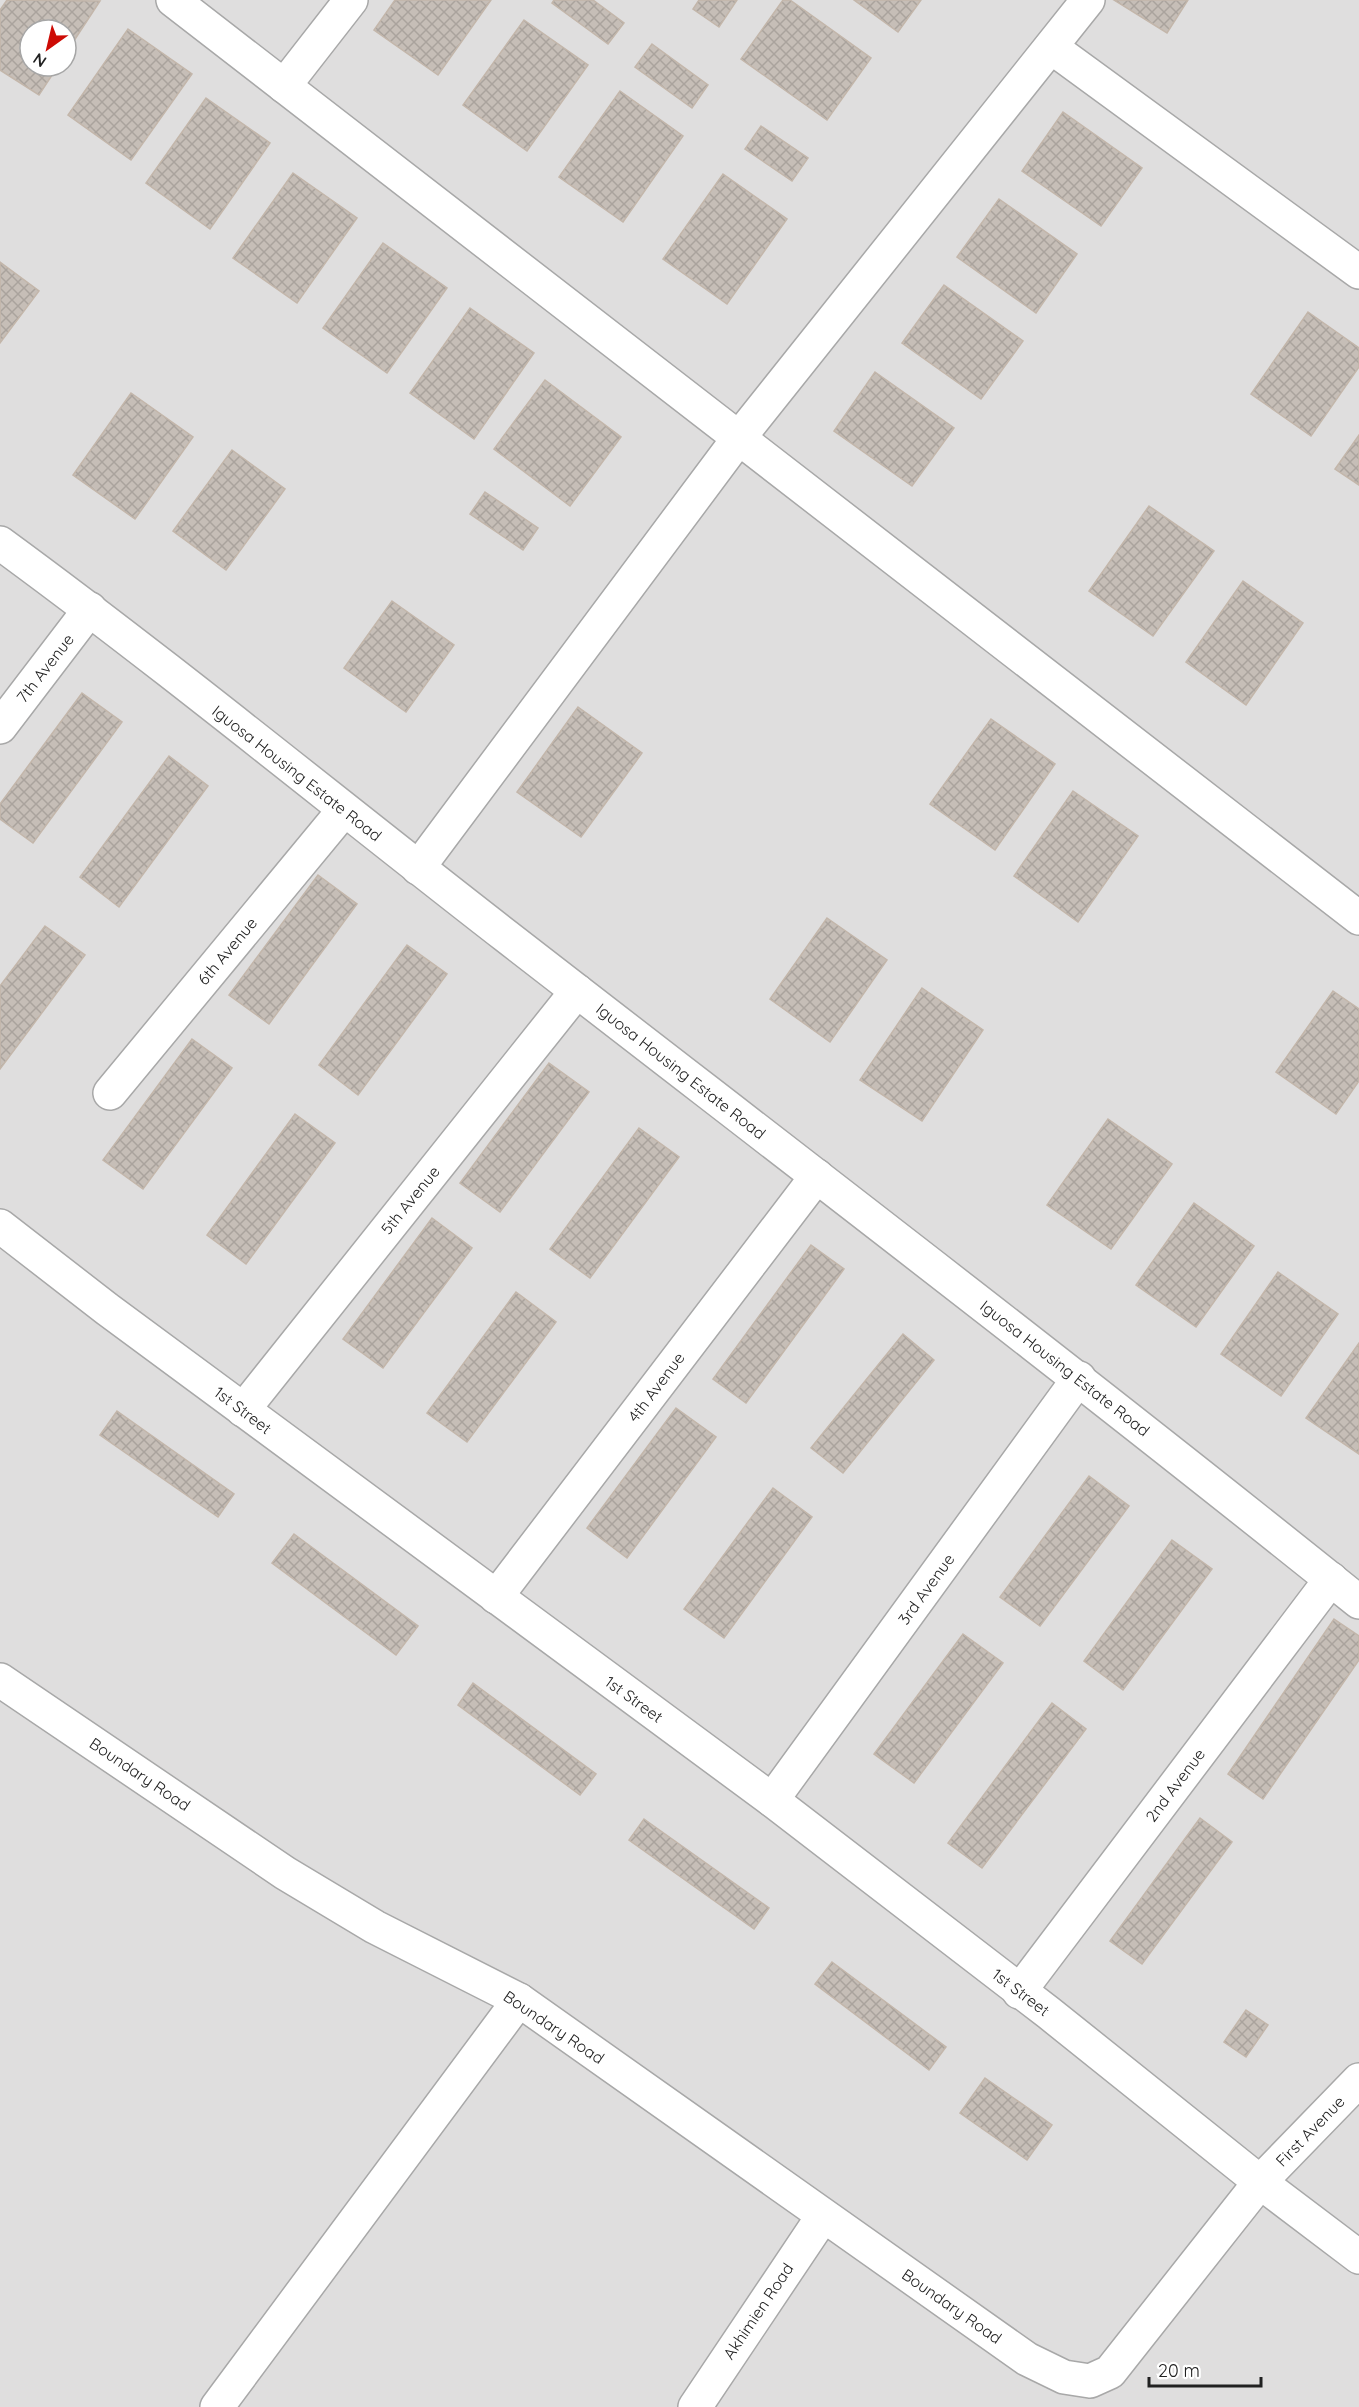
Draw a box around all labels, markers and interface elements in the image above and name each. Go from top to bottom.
north arrow [18,18,78,78]
text: N [29,49,50,72]
street label: 7th Avenue [12,630,78,706]
street label: Iguosa Housing Estate Road [208,701,386,845]
street label: 6th Avenue [193,913,261,989]
street label: Iguosa Housing Estate Road [592,999,770,1143]
street label: 5th Avenue [376,1162,444,1238]
street label: Iguosa Housing Estate Road [976,1296,1154,1440]
street label: 4th Avenue [623,1348,689,1426]
street label: 1st Street [210,1382,276,1438]
street label: 3rd Avenue [894,1550,958,1628]
street label: 1st Street [601,1671,667,1727]
street label: Boundary Road [86,1733,194,1815]
street label: 2nd Avenue [1141,1744,1209,1826]
street label: 1st Street [988,1964,1054,2020]
street label: Boundary Road [500,1986,608,2068]
street label: First Avenue [1271,2091,1349,2171]
street label: Akhimien Road [718,2259,798,2363]
street label: Boundary Road [898,2264,1006,2348]
scale bar [1149,2350,1262,2388]
text: 20 m [1158,2359,1200,2382]

